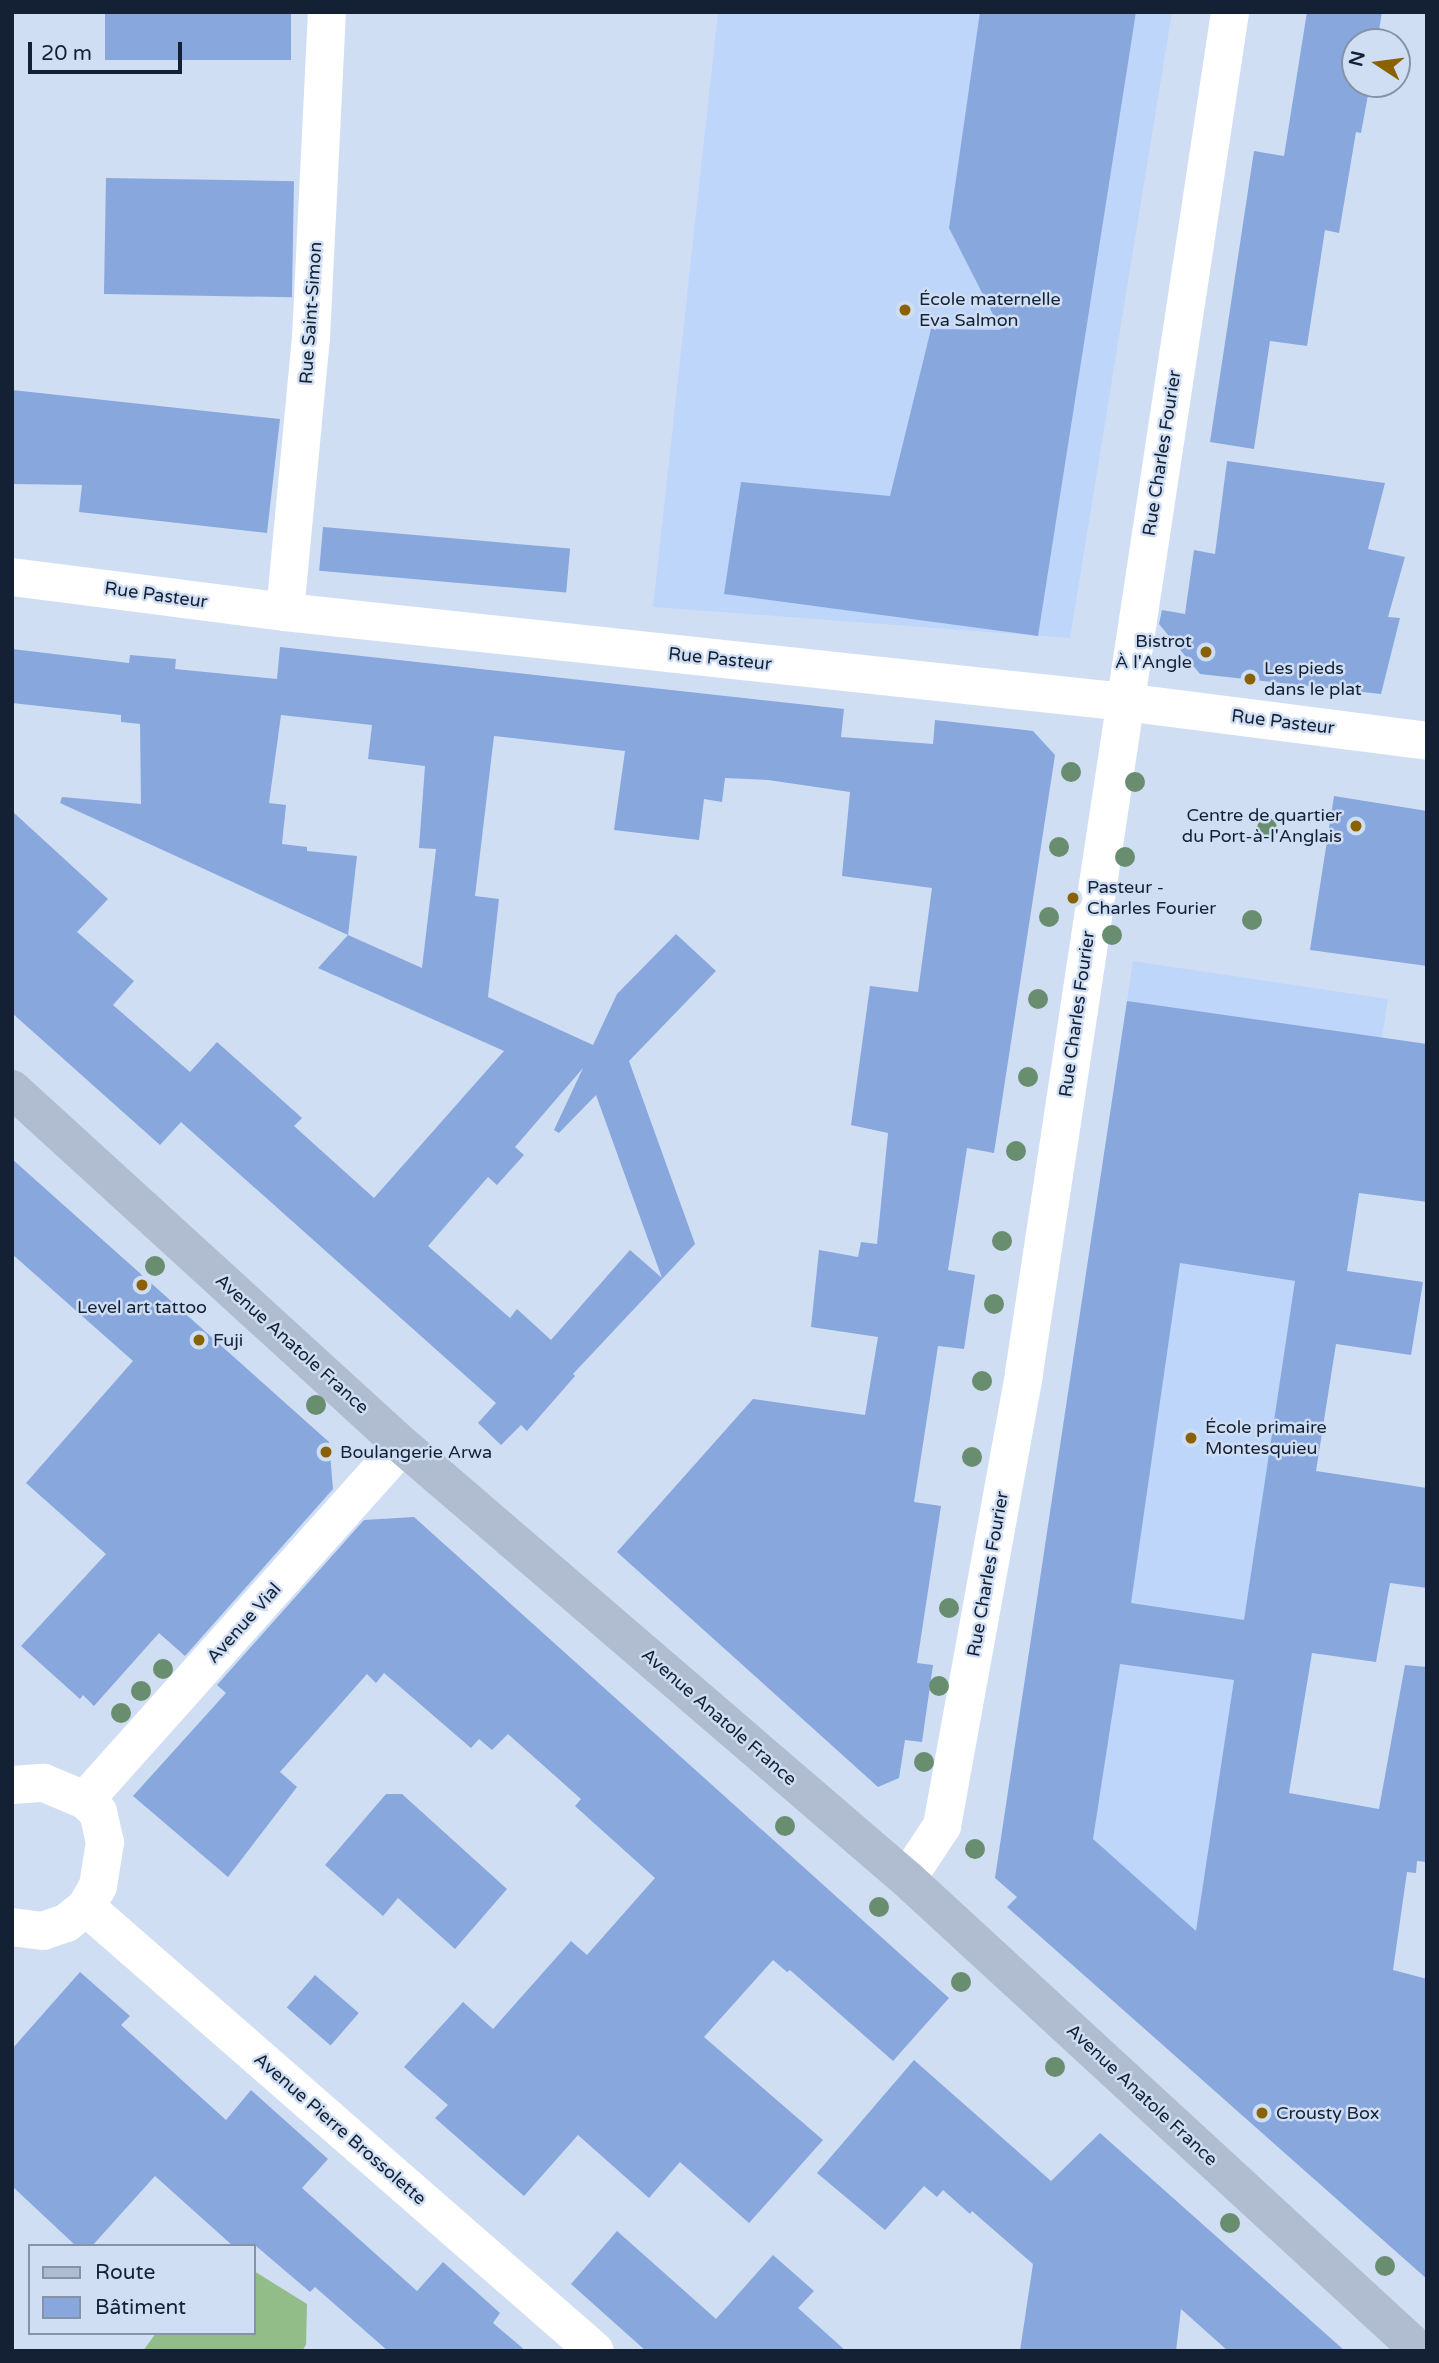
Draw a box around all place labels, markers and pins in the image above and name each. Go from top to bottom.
place label: École maternelle Eva Salmon [919,289,1061,332]
marker: École maternelle Eva Salmon [897,302,913,318]
place label: Bistrot À l'Angle [1115,631,1192,674]
marker: Bistrot À l'Angle [1198,644,1214,660]
place label: Les pieds dans le plat [1264,658,1362,700]
marker: Les pieds dans le plat [1242,671,1258,687]
place label: Centre de quartier du Port-à-l'Anglais [1182,805,1342,848]
marker: Centre de quartier du Port-à-l'Anglais [1348,818,1364,834]
place label: Pasteur - Charles Fourier [1087,877,1216,920]
marker: Pasteur - Charles Fourier [1065,890,1081,906]
marker: Level art tattoo [134,1277,150,1293]
place label: Level art tattoo [77,1296,207,1318]
place label: Fuji [213,1329,243,1351]
marker: Fuji [191,1332,207,1348]
place label: École primaire Montesquieu [1205,1417,1327,1460]
marker: École primaire Montesquieu [1183,1430,1199,1446]
place label: Boulangerie Arwa [340,1441,492,1463]
marker: Boulangerie Arwa [318,1444,334,1460]
place label: Crousty Box [1276,2102,1379,2124]
marker: Crousty Box [1254,2105,1270,2121]

